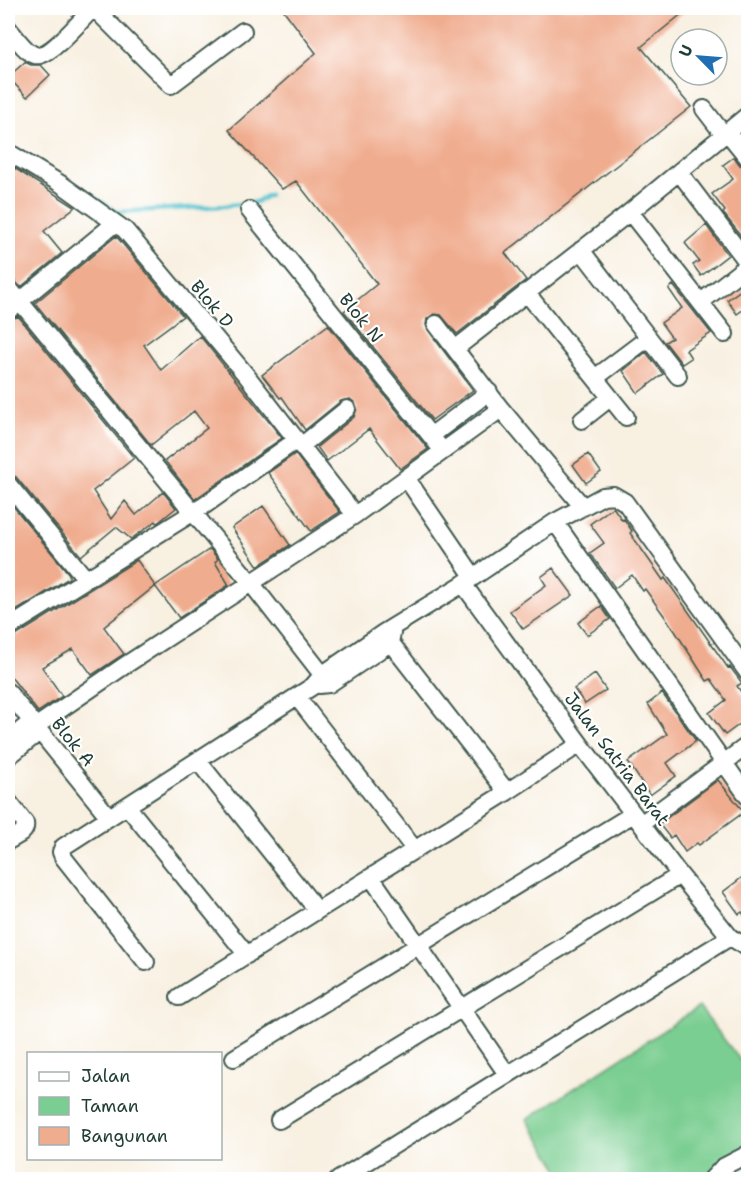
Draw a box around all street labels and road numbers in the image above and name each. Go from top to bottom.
street label: Blok D [185,275,239,333]
street label: Blok N [334,288,388,348]
street label: Jalan Satria Barat [559,687,675,831]
street label: Blok A [46,712,100,772]

